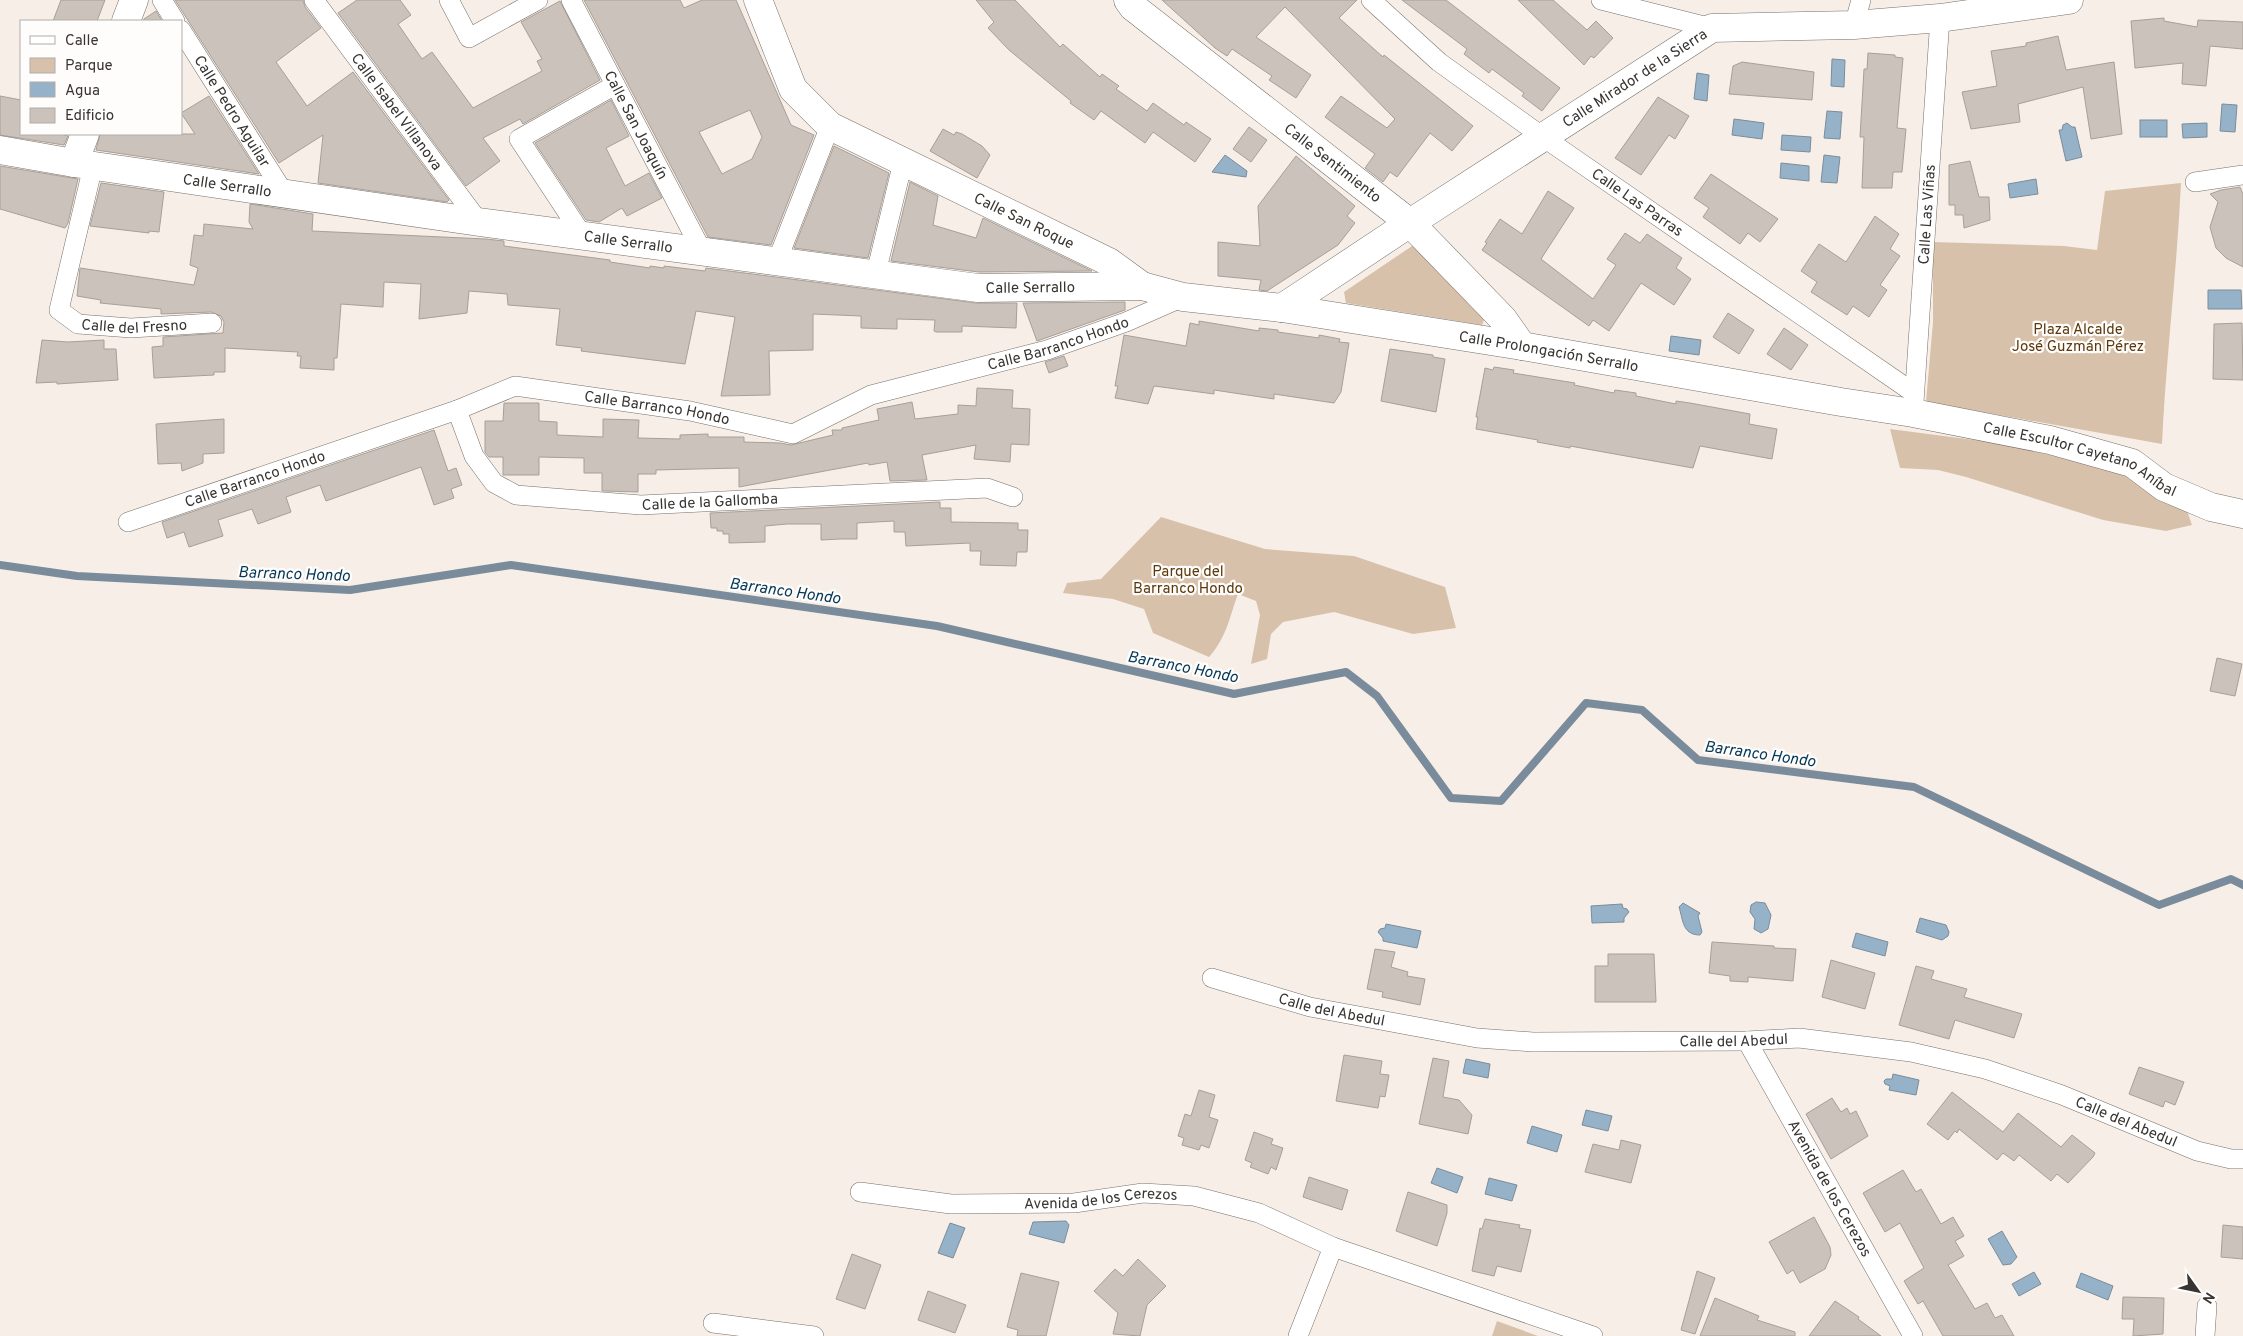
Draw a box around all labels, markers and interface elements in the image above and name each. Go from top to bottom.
legend [20,20,182,135]
street label: Calle Mirador de la Sierra [1560,26,1711,133]
text: Calle [65,32,99,51]
street label: Calle Isabel Villanova [346,50,445,175]
street label: Calle Pedro Aguilar [189,52,274,172]
text: Parque [65,57,113,76]
street label: Calle San Joaquín [599,68,671,183]
text: Agua [65,82,100,101]
text: Edificio [65,107,114,126]
street label: Calle Sentimiento [1279,120,1384,208]
street label: Calle Las Viñas [1915,164,1941,265]
street label: Calle Las Parras [1587,165,1686,242]
street label: Calle Serrallo [181,171,273,203]
street label: Calle San Roque [970,190,1077,254]
street label: Calle Serrallo [582,228,674,259]
street label: Calle Serrallo [985,279,1075,299]
street label: Calle Barranco Hondo [986,314,1132,376]
street label: Calle del Fresno [81,316,188,339]
park label: Plaza Alcalde José Guzmán Pérez [2012,321,2144,357]
street label: Calle Prolongación Serrallo [1457,328,1640,377]
street label: Calle Barranco Hondo [583,388,731,431]
street label: Calle Escultor Cayetano Aníbal [1981,419,2179,502]
street label: Calle Barranco Hondo [183,448,328,513]
street label: Calle de la Gallomba [641,490,778,516]
water label: Barranco Hondo [238,563,351,587]
park label: Parque del Barranco Hondo [1133,563,1243,599]
water label: Barranco Hondo [728,574,842,610]
water label: Barranco Hondo [1126,647,1240,689]
water label: Barranco Hondo [1703,737,1817,773]
street label: Calle del Abedul [1276,990,1386,1032]
street label: Calle del Abedul [1680,1031,1789,1052]
street label: Calle del Abedul [2072,1094,2180,1153]
street label: Avenida de los Cerezos [1782,1117,1875,1261]
street label: Avenida de los Cerezos [1024,1185,1178,1214]
north arrow [2173,1266,2223,1316]
text: N [2198,1288,2218,1306]

